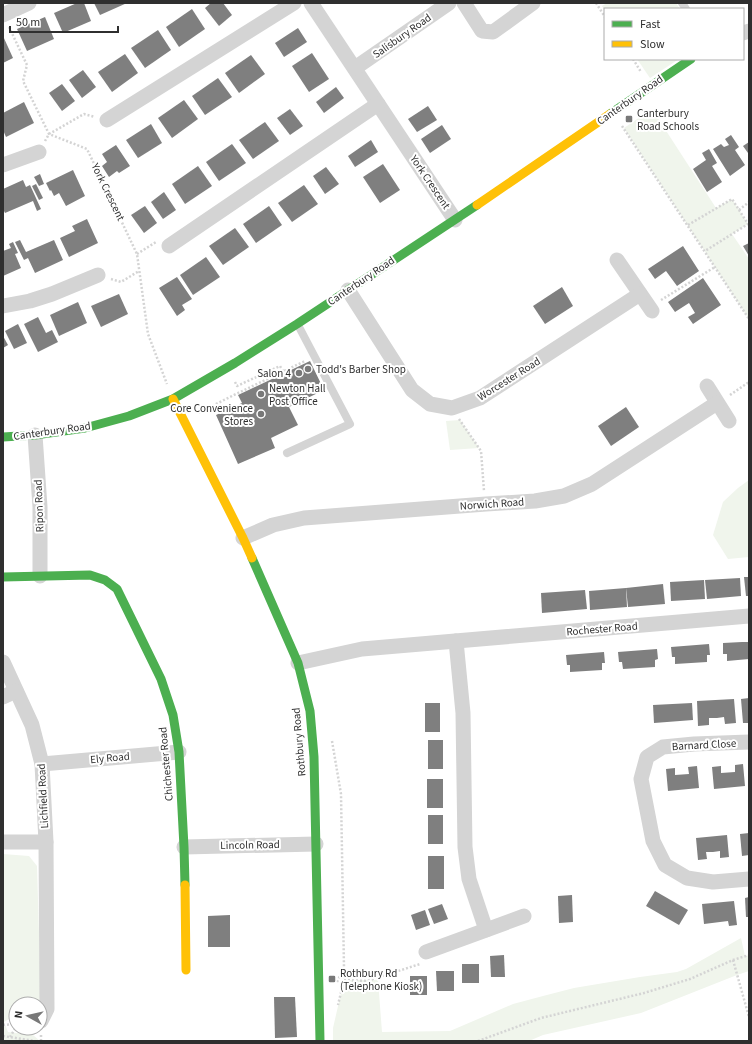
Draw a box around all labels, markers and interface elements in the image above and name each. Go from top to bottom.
scale bar [10,8,118,34]
legend [604,8,744,60]
street label: Salisbury Road [370,10,434,62]
text: 50 m [16,14,40,31]
text: Fast [640,16,660,33]
text: Slow [640,36,665,53]
street label: Canterbury Road [594,72,666,128]
place label: Canterbury Road Schools [637,106,699,134]
marker: Canterbury Road Schools [624,114,634,124]
street label: York Crescent [406,151,454,212]
street label: York Crescent [87,160,129,224]
street label: Canterbury Road [325,253,397,309]
street label: Worcester Road [475,354,543,404]
place label: Todd's Barber Shop [316,362,406,377]
marker: Todd's Barber Shop [303,364,313,374]
place label: Salon 4 [257,366,292,381]
marker: Salon 4 [294,368,304,378]
place label: Newton Hall Post Office [269,381,326,409]
marker: Newton Hall Post Office [256,389,266,399]
place label: Core Convenience Stores [170,401,254,429]
marker: Core Convenience Stores [256,409,266,419]
street label: Canterbury Road [12,418,92,444]
street label: Ripon Road [31,479,47,533]
street label: Norwich Road [459,494,525,514]
street label: Rochester Road [566,618,638,640]
street label: Rothbury Road [289,707,309,777]
street label: Chichester Road [155,726,177,802]
street label: Barnard Close [671,736,737,754]
street label: Ely Road [90,749,130,767]
street label: Lichfield Road [34,763,52,829]
street label: Lincoln Road [220,837,280,853]
place label: Rothbury Rd (Telephone Kiosk) [340,966,422,994]
marker: Rothbury Rd (Telephone Kiosk) [327,974,337,984]
north arrow [8,996,48,1036]
text: N [11,1010,27,1019]

